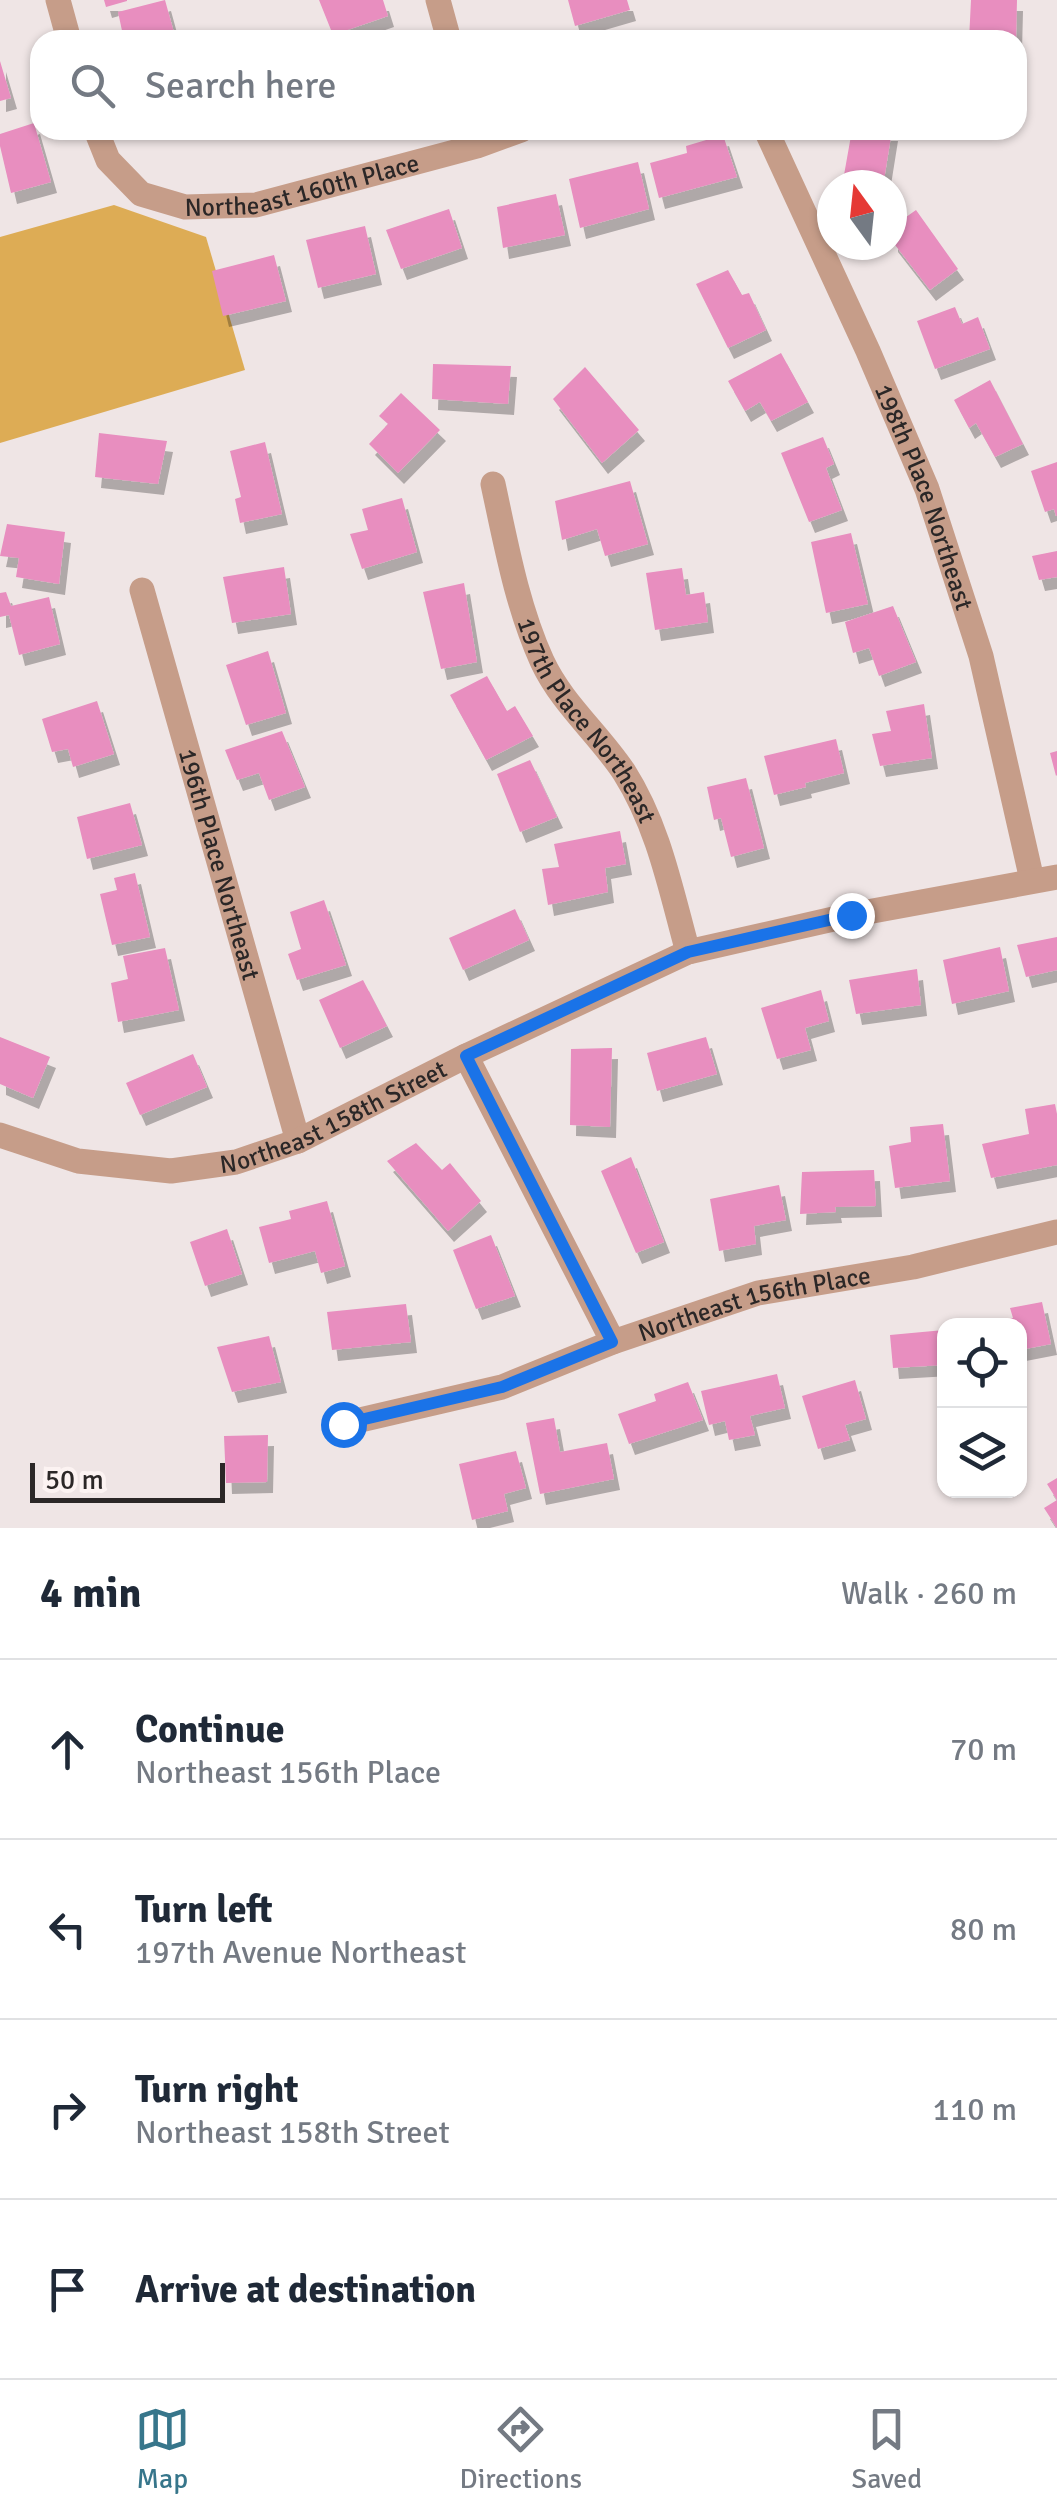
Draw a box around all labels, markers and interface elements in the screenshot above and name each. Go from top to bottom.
search box [30,30,1027,140]
icon: search [65,58,120,113]
text: Search here [145,62,337,109]
street label: Northeast 160th Place [184,147,422,223]
north arrow [817,170,907,260]
street label: 198th Place Northeast [868,379,981,614]
street label: 197th Place Northeast [511,613,663,827]
street label: 196th Place Northeast [172,745,267,984]
route end [829,893,875,939]
street label: Northeast 158th Street [218,1053,452,1180]
street label: Northeast 156th Place [634,1259,873,1348]
map controls [937,1318,1027,1498]
button: locate [937,1318,1027,1408]
route start [321,1402,367,1448]
button: layers [937,1408,1027,1498]
scale bar [30,1458,225,1502]
text: 50 m [45,1463,104,1497]
text: 4 min [40,1568,141,1619]
text: Walk · 260 m [841,1574,1017,1613]
text: Continue [135,1706,285,1753]
icon: ahead [40,1722,95,1777]
text: 70 m [950,1730,1017,1769]
text: Northeast 156th Place [135,1753,441,1792]
text: Turn left [135,1886,273,1933]
icon: left [40,1902,95,1957]
text: 80 m [950,1910,1017,1949]
text: 197th Avenue Northeast [135,1933,467,1972]
text: Turn right [135,2066,299,2113]
icon: right [40,2082,95,2137]
text: 110 m [933,2090,1017,2129]
text: Northeast 158th Street [135,2113,450,2152]
icon: arrive [40,2262,95,2317]
text: Arrive at destination [135,2266,476,2313]
tab: Map [135,2402,190,2496]
tab: Directions [460,2402,582,2496]
tab: Saved [852,2402,922,2496]

